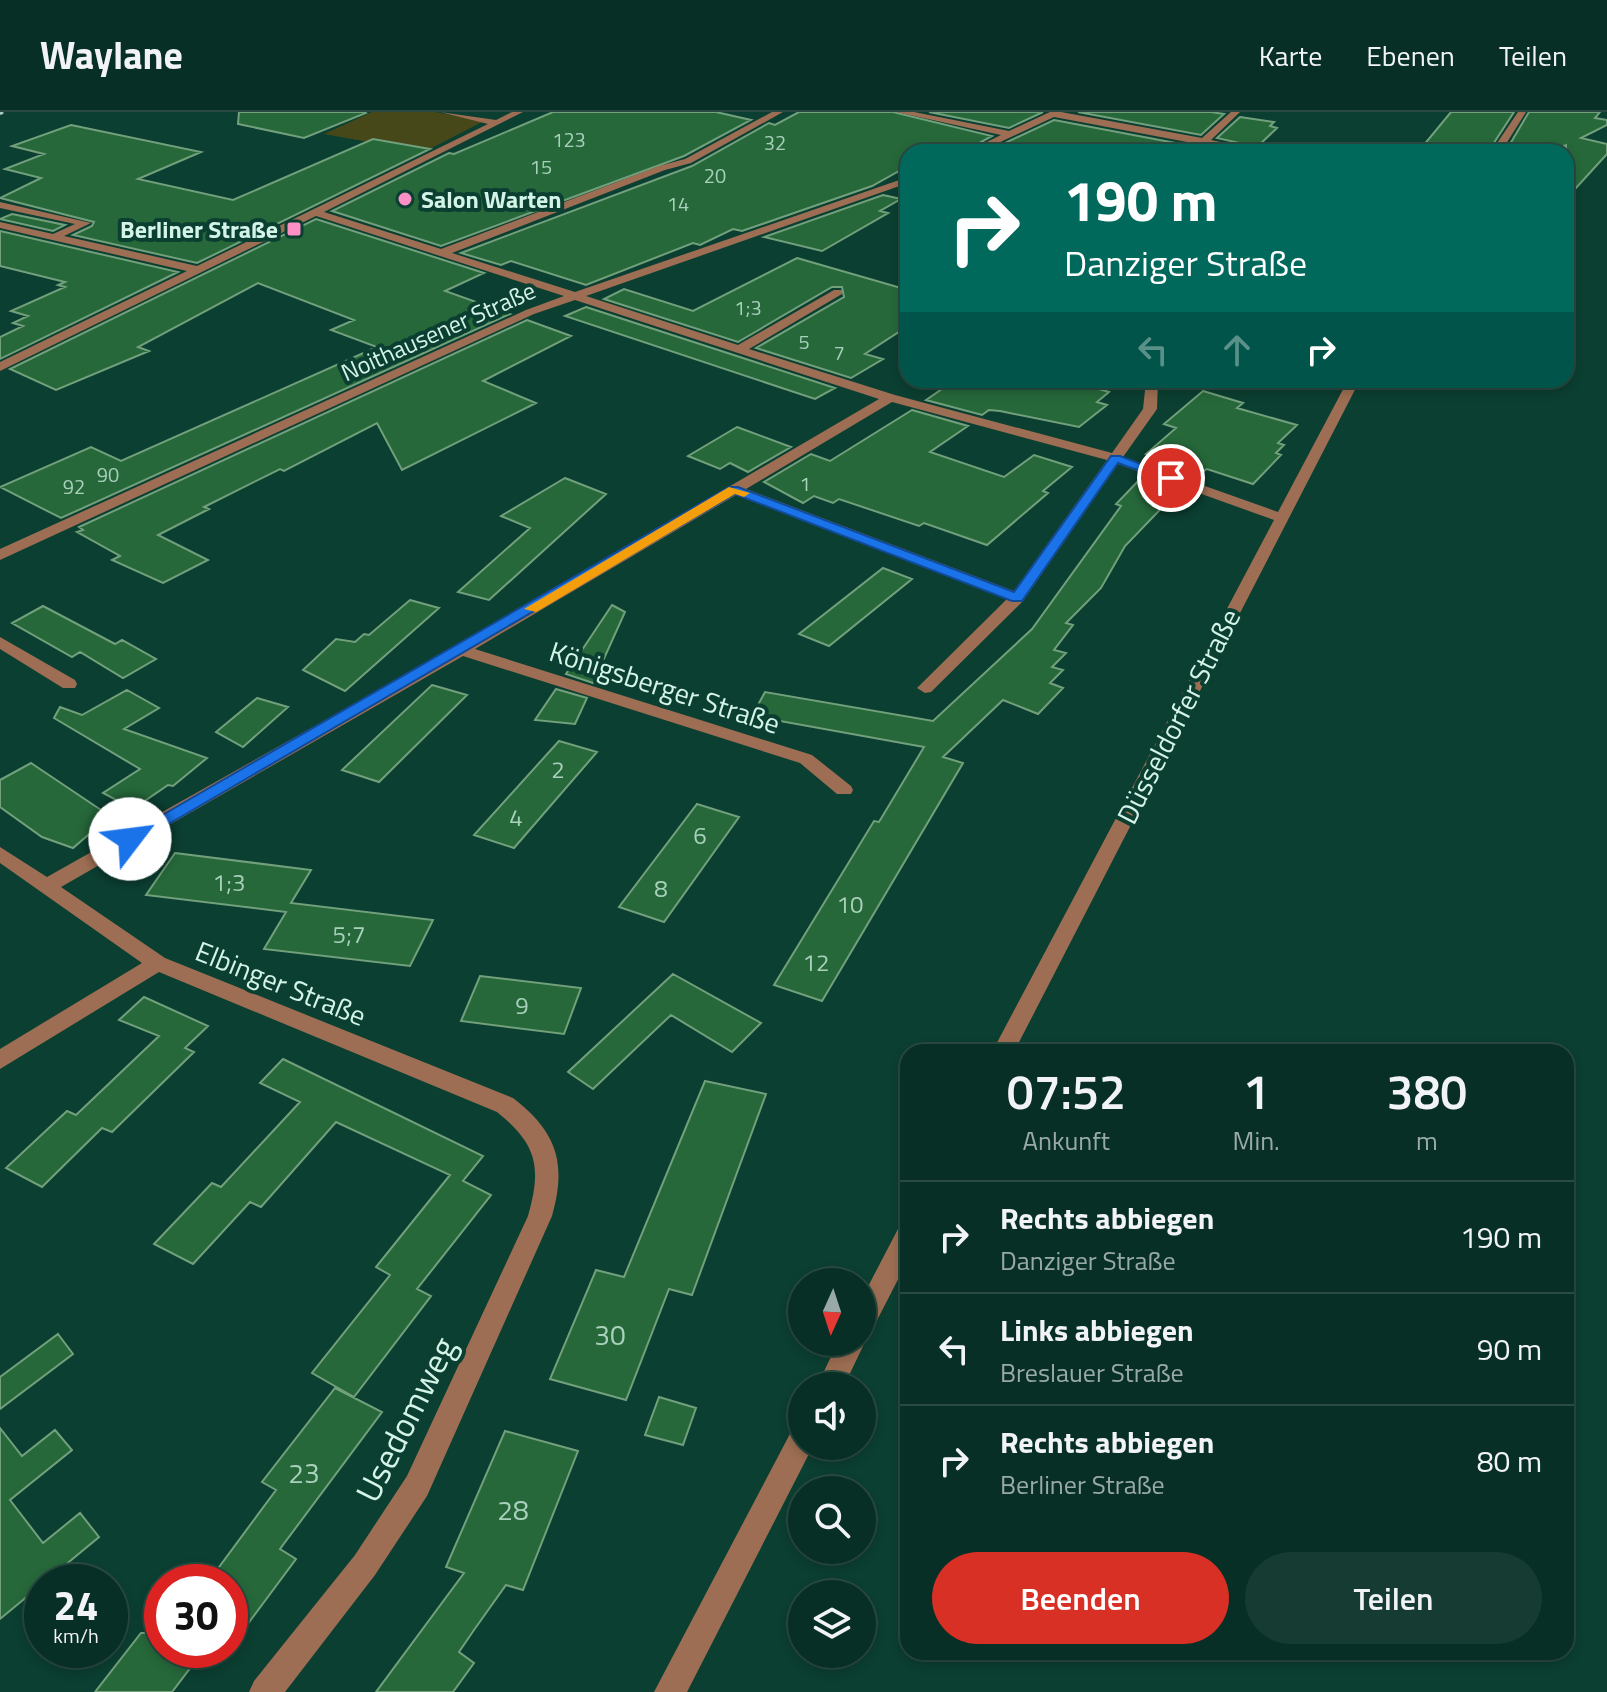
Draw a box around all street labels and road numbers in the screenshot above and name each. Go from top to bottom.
street label: Noithausener Straße [335,272,541,390]
street label: Düsseldorfer Straße [1105,601,1251,831]
street label: Königsberger Straße [544,629,786,745]
street label: Elbinger Straße [189,929,373,1037]
street label: Usedomweg [341,1327,469,1511]

